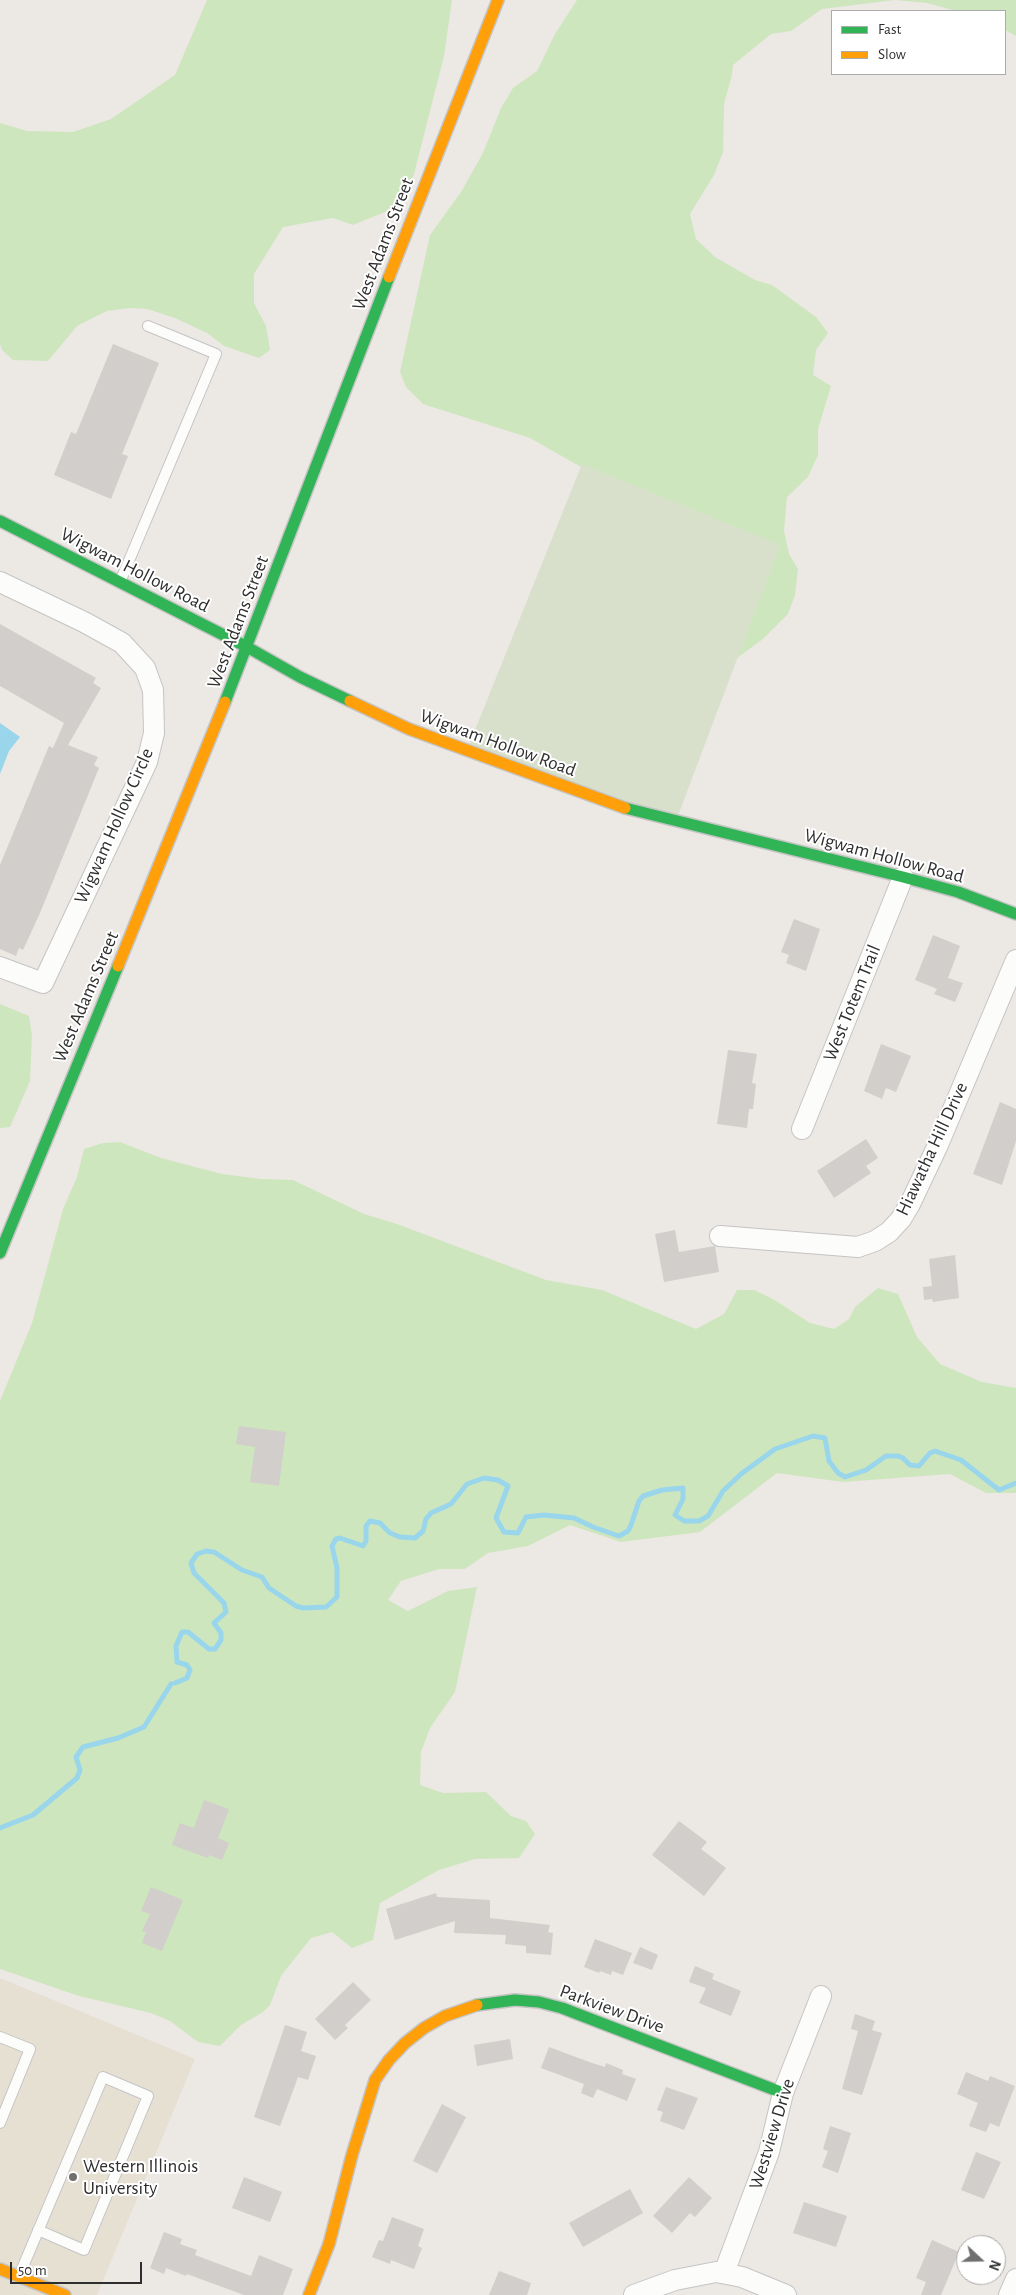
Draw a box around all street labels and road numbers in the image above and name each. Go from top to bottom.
street label: West Adams Street [347,174,419,314]
street label: Wigwam Hollow Road [57,523,213,617]
street label: West Adams Street [202,552,274,692]
street label: Wigwam Hollow Road [417,704,579,782]
street label: Wigwam Hollow Circle [69,745,159,907]
street label: Wigwam Hollow Road [802,824,966,888]
street label: West Adams Street [48,928,124,1066]
street label: West Totem Trail [818,941,886,1065]
street label: Hiawatha Hill Drive [891,1079,973,1219]
street label: Parkview Drive [557,1980,667,2038]
street label: Westview Drive [744,2076,800,2192]

